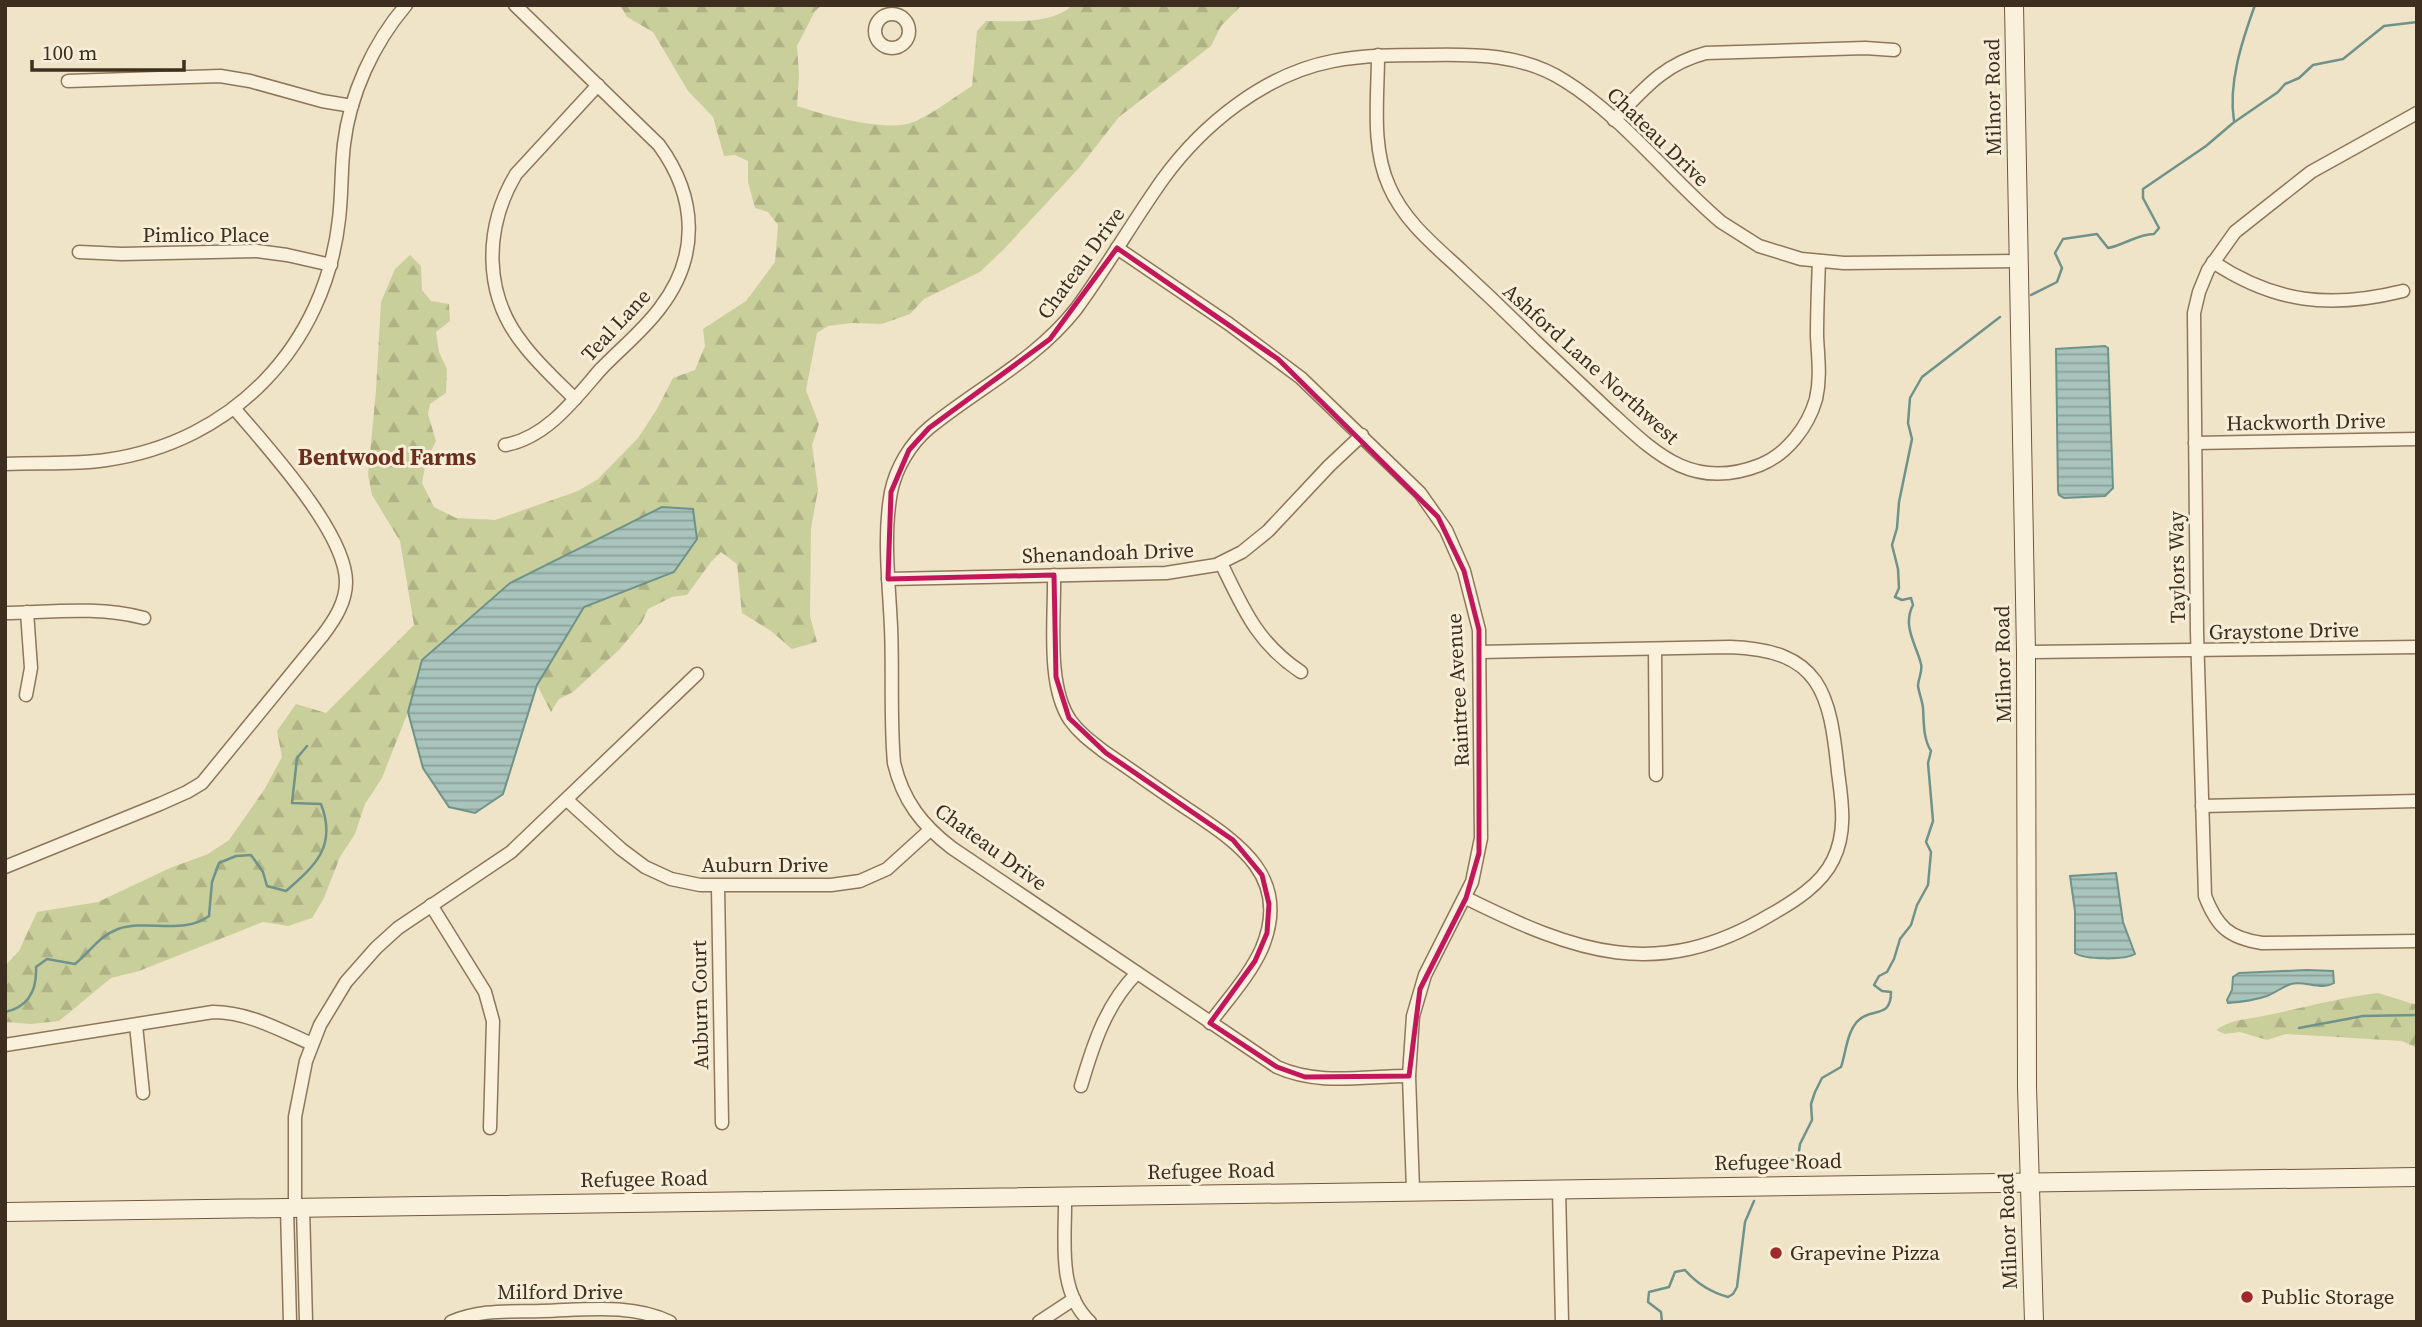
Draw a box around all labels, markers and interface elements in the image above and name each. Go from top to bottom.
scale bar [32,28,184,72]
text: 100 m [42,38,97,67]
street label: Milnor Road [1977,38,2008,156]
street label: Chateau Drive [1601,80,1716,193]
street label: Chateau Drive [1030,201,1131,325]
street label: Pimlico Place [142,220,270,249]
street label: Ashford Lane Northwest [1497,277,1686,451]
street label: Teal Lane [574,282,657,367]
street label: Hackworth Drive [2226,406,2386,437]
district label: Bentwood Farms [298,441,476,473]
street label: Taylors Way [2161,510,2192,623]
street label: Shenandoah Drive [1021,535,1195,570]
street label: Milnor Road [1987,605,2018,723]
street label: Raintree Avenue [1439,612,1476,768]
street label: Graystone Drive [2209,615,2359,646]
street label: Chateau Drive [929,796,1053,897]
street label: Auburn Drive [701,850,829,879]
street label: Auburn Court [684,940,715,1070]
street label: Refugee Road [1714,1146,1842,1177]
street label: Refugee Road [1147,1155,1275,1186]
street label: Refugee Road [580,1163,708,1194]
street label: Milnor Road [1991,1172,2024,1290]
place label: Grapevine Pizza [1790,1238,1940,1267]
marker: Grapevine Pizza [1768,1245,1784,1261]
street label: Milford Drive [497,1277,623,1306]
place label: Public Storage [2261,1282,2395,1311]
marker: Public Storage [2239,1289,2255,1305]

